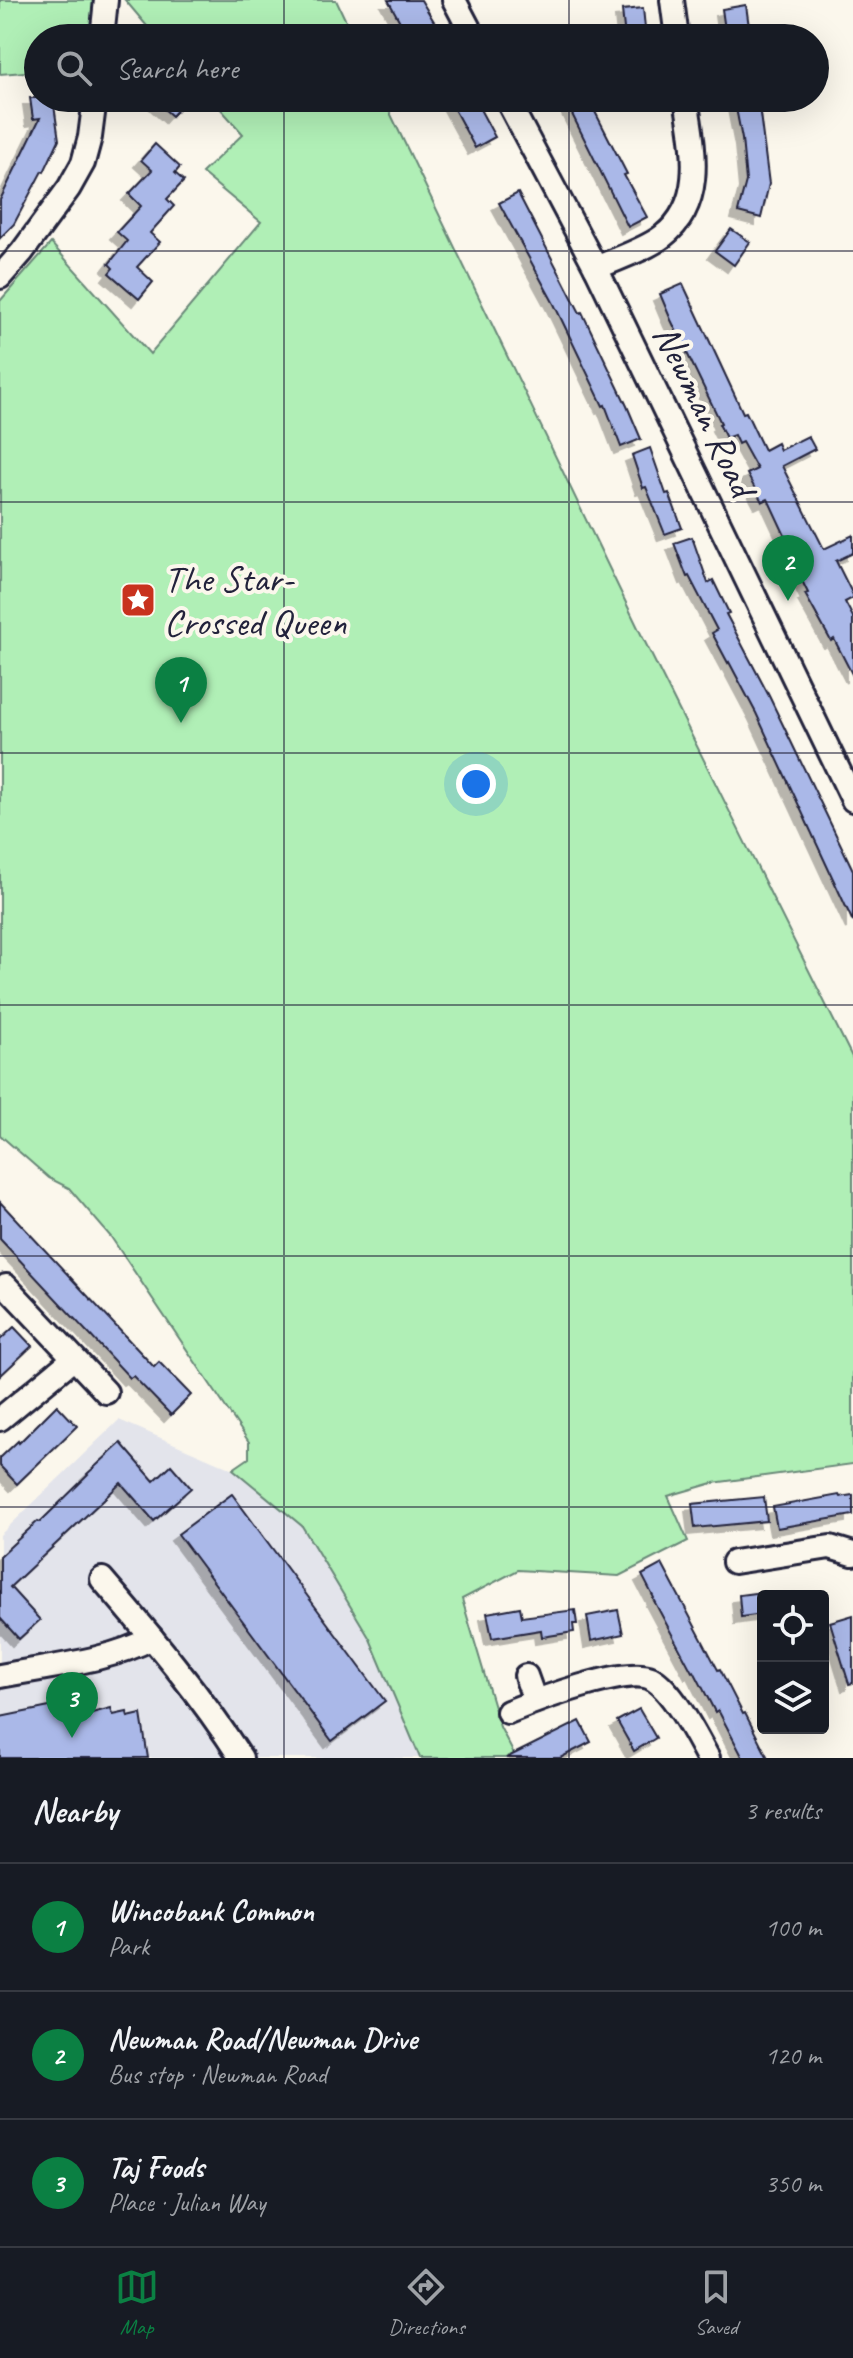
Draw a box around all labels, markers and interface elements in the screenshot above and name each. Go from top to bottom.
search box [24,24,829,112]
icon: search [52,46,96,90]
text: Search here [116,49,238,87]
street label: Newman Road [643,317,769,509]
pin: 2 [762,535,814,601]
place label: The Star- Crossed Queen [164,555,347,646]
place icon: The Star- Crossed Queen [119,581,157,619]
pin: 1 [155,657,207,723]
your location [456,764,496,804]
map controls [757,1590,829,1734]
button: locate [757,1590,829,1662]
button: layers [757,1662,829,1734]
pin: 3 [46,1672,98,1738]
text: Nearby [32,1789,118,1832]
text: 3 results [745,1794,821,1827]
text: Wincobank Common [108,1892,314,1930]
text: 1 [52,1911,64,1944]
text: 100 m [765,1911,821,1944]
text: Park [108,1930,149,1963]
text: Newman Road/Newman Drive [108,2020,417,2058]
text: 2 [52,2039,64,2072]
text: 120 m [765,2039,821,2072]
text: Bus stop · Newman Road [108,2058,327,2091]
text: Taj Foods [108,2148,204,2186]
text: 3 [52,2167,64,2200]
text: 350 m [765,2167,821,2200]
text: Place · Julian Way [108,2186,265,2219]
tab: Map [115,2265,159,2341]
tab: Directions [388,2265,465,2341]
tab: Saved [694,2265,738,2341]

